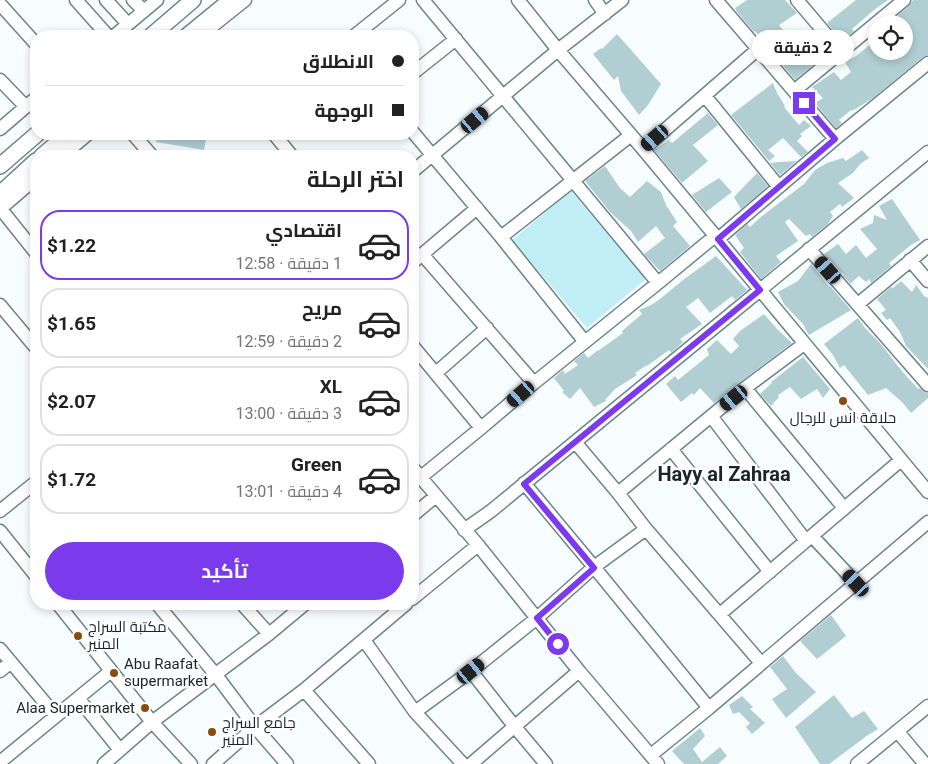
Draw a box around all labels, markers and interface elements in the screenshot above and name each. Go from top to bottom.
map controls [868,15,913,60]
button: locate [868,15,913,60]
callout: 2 دقيقة [753,31,855,66]
text: 2 دقيقة [774,38,832,57]
text: الانطلاق [303,50,374,73]
route end [793,92,815,114]
text: الوجهة [314,99,374,122]
car [458,105,491,135]
car [638,122,671,154]
text: اختر الرحلة [307,167,404,192]
text: اقتصادي [266,219,342,242]
icon: car [357,223,402,268]
text: $1.22 [47,234,96,257]
text: 1 دقيقة · 12:58 [235,254,342,273]
car [812,254,843,286]
text: مريح [302,297,342,320]
icon: car [357,301,402,346]
text: $1.65 [47,312,96,335]
text: 2 دقيقة · 12:59 [235,332,342,351]
text: XL [320,375,342,398]
car [504,378,537,410]
icon: car [357,379,402,424]
car [717,383,750,413]
text: $2.07 [47,390,96,413]
marker: حلاقة انس للرجال [837,395,849,407]
text: 3 دقيقة · 13:00 [235,404,342,423]
place label: حلاقة انس للرجال [790,409,896,428]
text: Green [291,453,342,476]
icon: car [357,457,402,502]
district label: Hayy al Zahraa [657,462,791,486]
text: $1.72 [47,468,96,491]
text: 4 دقيقة · 13:01 [235,482,342,501]
button: تأكيد [45,542,404,600]
car [840,567,871,599]
place label: مكتبة السراج المنير [87,618,167,653]
marker: مكتبة السراج المنير [72,630,84,642]
route start [547,633,569,655]
place label: Abu Raafat supermarket [124,655,208,690]
car [454,656,487,686]
marker: Abu Raafat supermarket [108,667,120,679]
place label: Alaa Supermarket [16,699,135,717]
marker: Alaa Supermarket [139,702,151,714]
place label: جامع السراج المنير [221,714,296,749]
marker: جامع السراج المنير [206,726,218,738]

